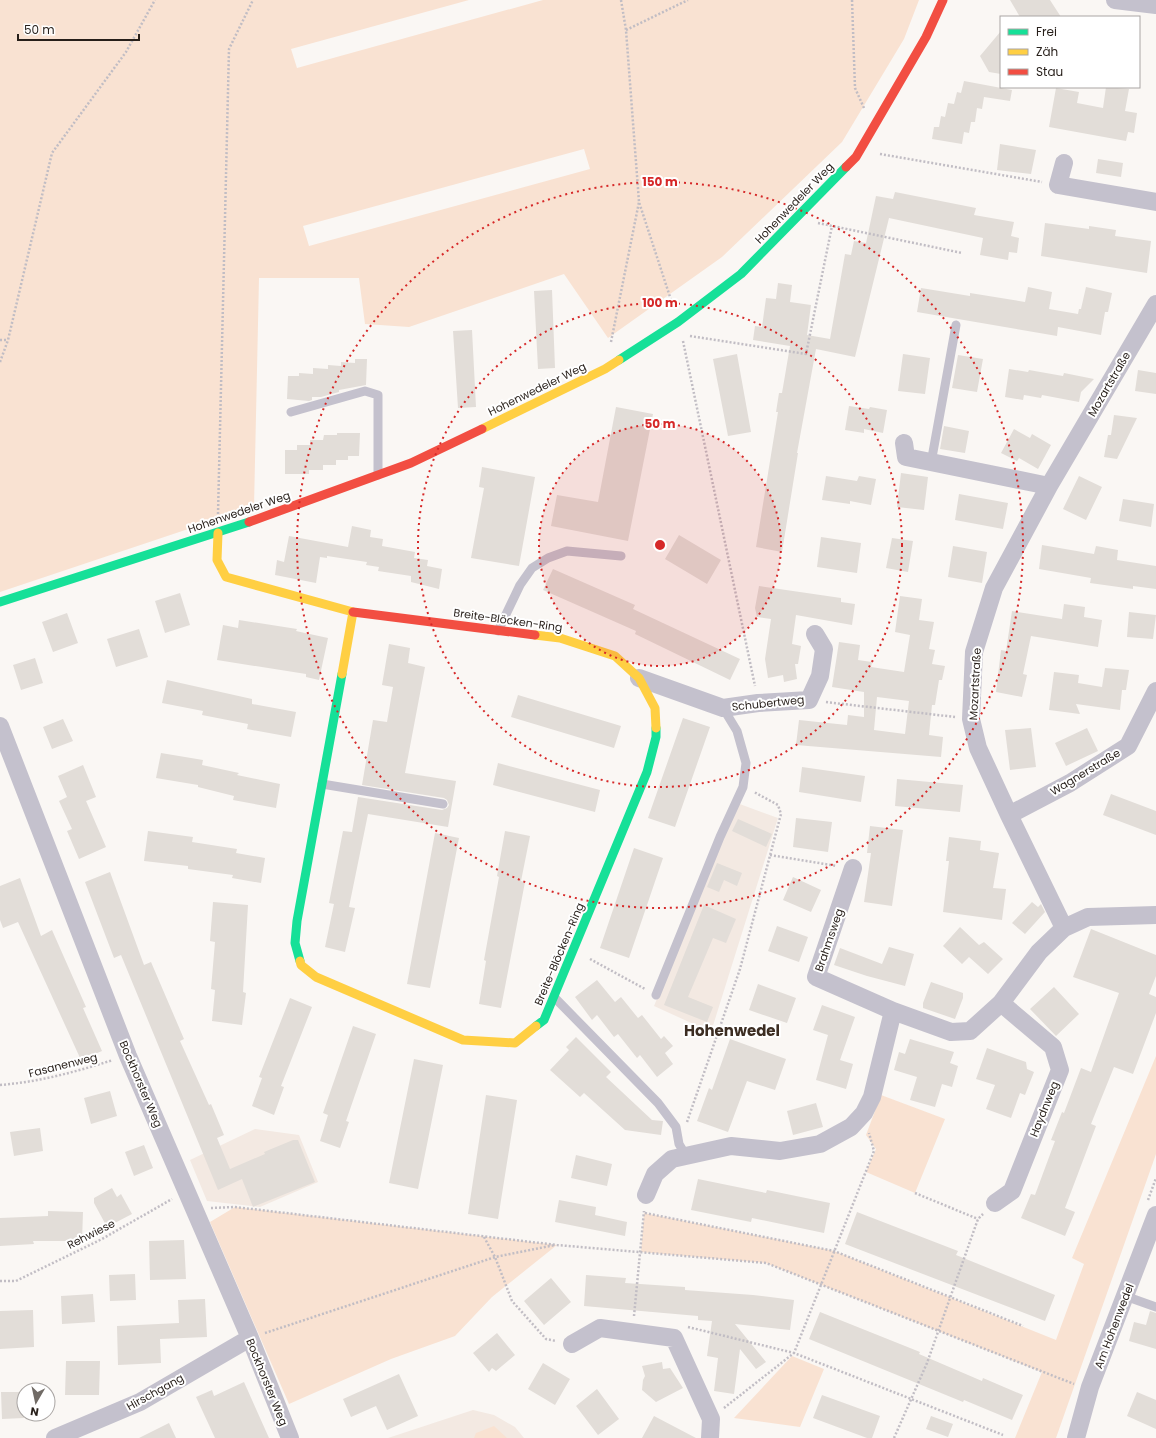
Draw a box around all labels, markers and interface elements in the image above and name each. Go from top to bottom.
scale bar [18,16,139,42]
legend [1000,16,1140,88]
text: 50 m [24,21,55,38]
text: Frei [1036,23,1057,40]
text: Zäh [1036,43,1058,60]
text: Stau [1036,63,1063,80]
street label: Hohenwedeler Weg [751,159,837,247]
text: 150 m [642,173,678,190]
text: 100 m [642,294,678,311]
street label: Mozartstraße [1084,348,1134,419]
street label: Hohenwedeler Weg [485,358,589,420]
text: 50 m [645,415,676,432]
street label: Hohenwedeler Weg [186,487,292,537]
centre of rings [653,538,667,552]
street label: Breite-Blöcken-Ring [452,604,564,636]
street label: Mozartstraße [965,647,985,721]
street label: Schubertweg [731,691,805,715]
street label: Wagnerstraße [1047,745,1123,799]
street label: Breite-Blöcken-Ring [530,900,588,1008]
street label: Brahmsweg [811,906,847,974]
district label: Hohenwedel [684,1020,780,1041]
street label: Bockhorster Weg [115,1038,167,1130]
street label: Fasanenweg [27,1049,99,1081]
street label: Haydnweg [1026,1079,1062,1139]
street label: Rehwiese [64,1215,118,1253]
street label: Am Hohenwedel [1090,1281,1138,1371]
street label: Bockhorster Weg [242,1336,292,1428]
street label: Hirschgang [123,1370,187,1414]
north arrow [16,1382,56,1422]
text: N [29,1403,40,1420]

